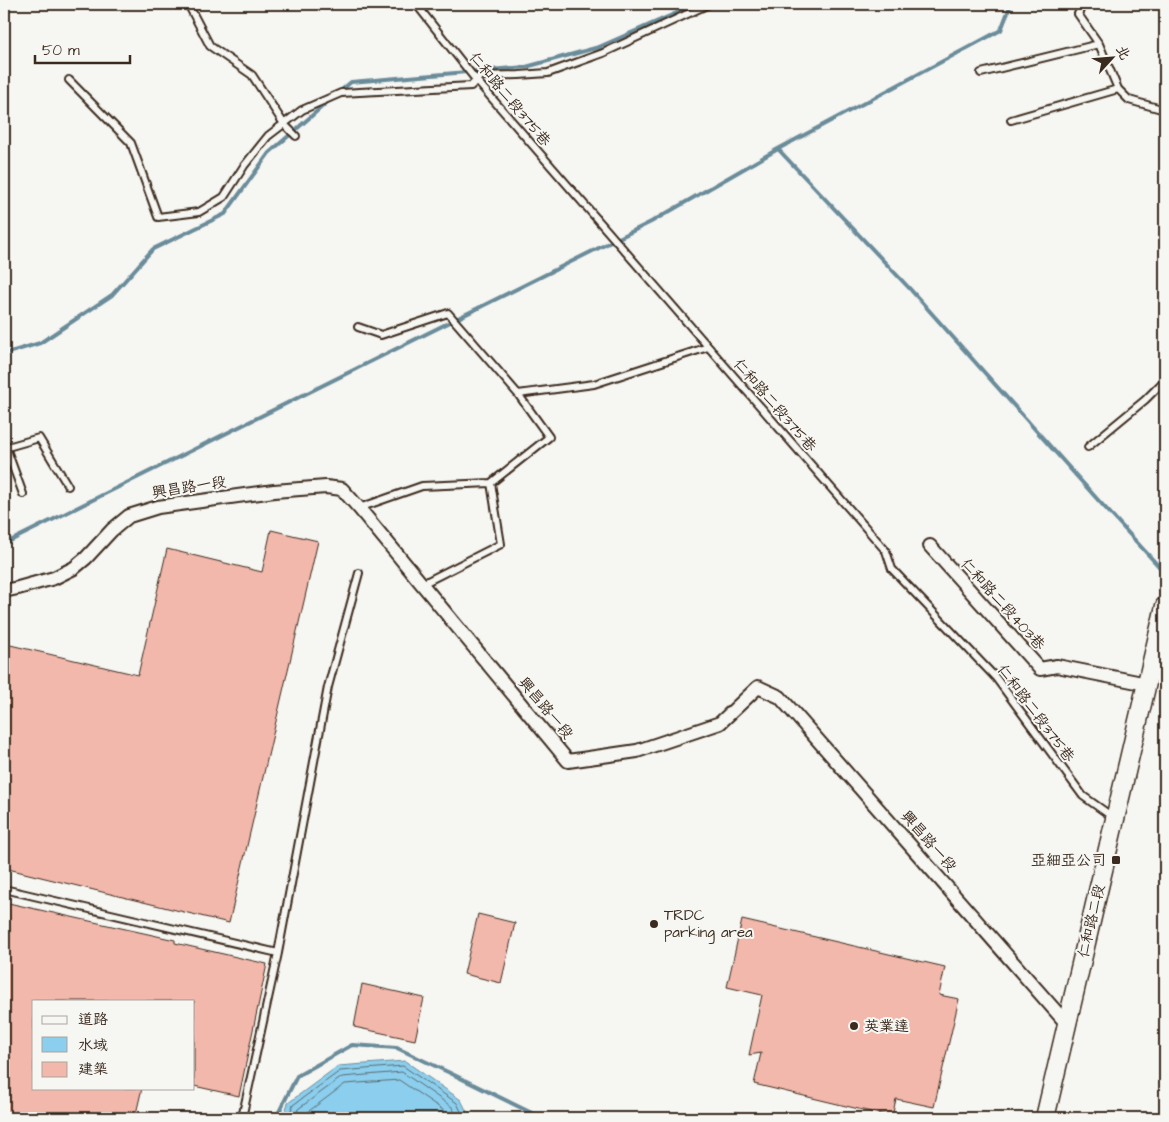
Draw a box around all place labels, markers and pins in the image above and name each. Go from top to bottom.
place label: 亞細亞公司 [1031,850,1106,871]
marker: 亞細亞公司 [1110,854,1122,866]
place label: TRDC parking area [664,905,753,944]
marker: TRDC parking area [648,918,660,930]
place label: 英業達 [864,1016,909,1037]
marker: 英業達 [848,1020,860,1032]

